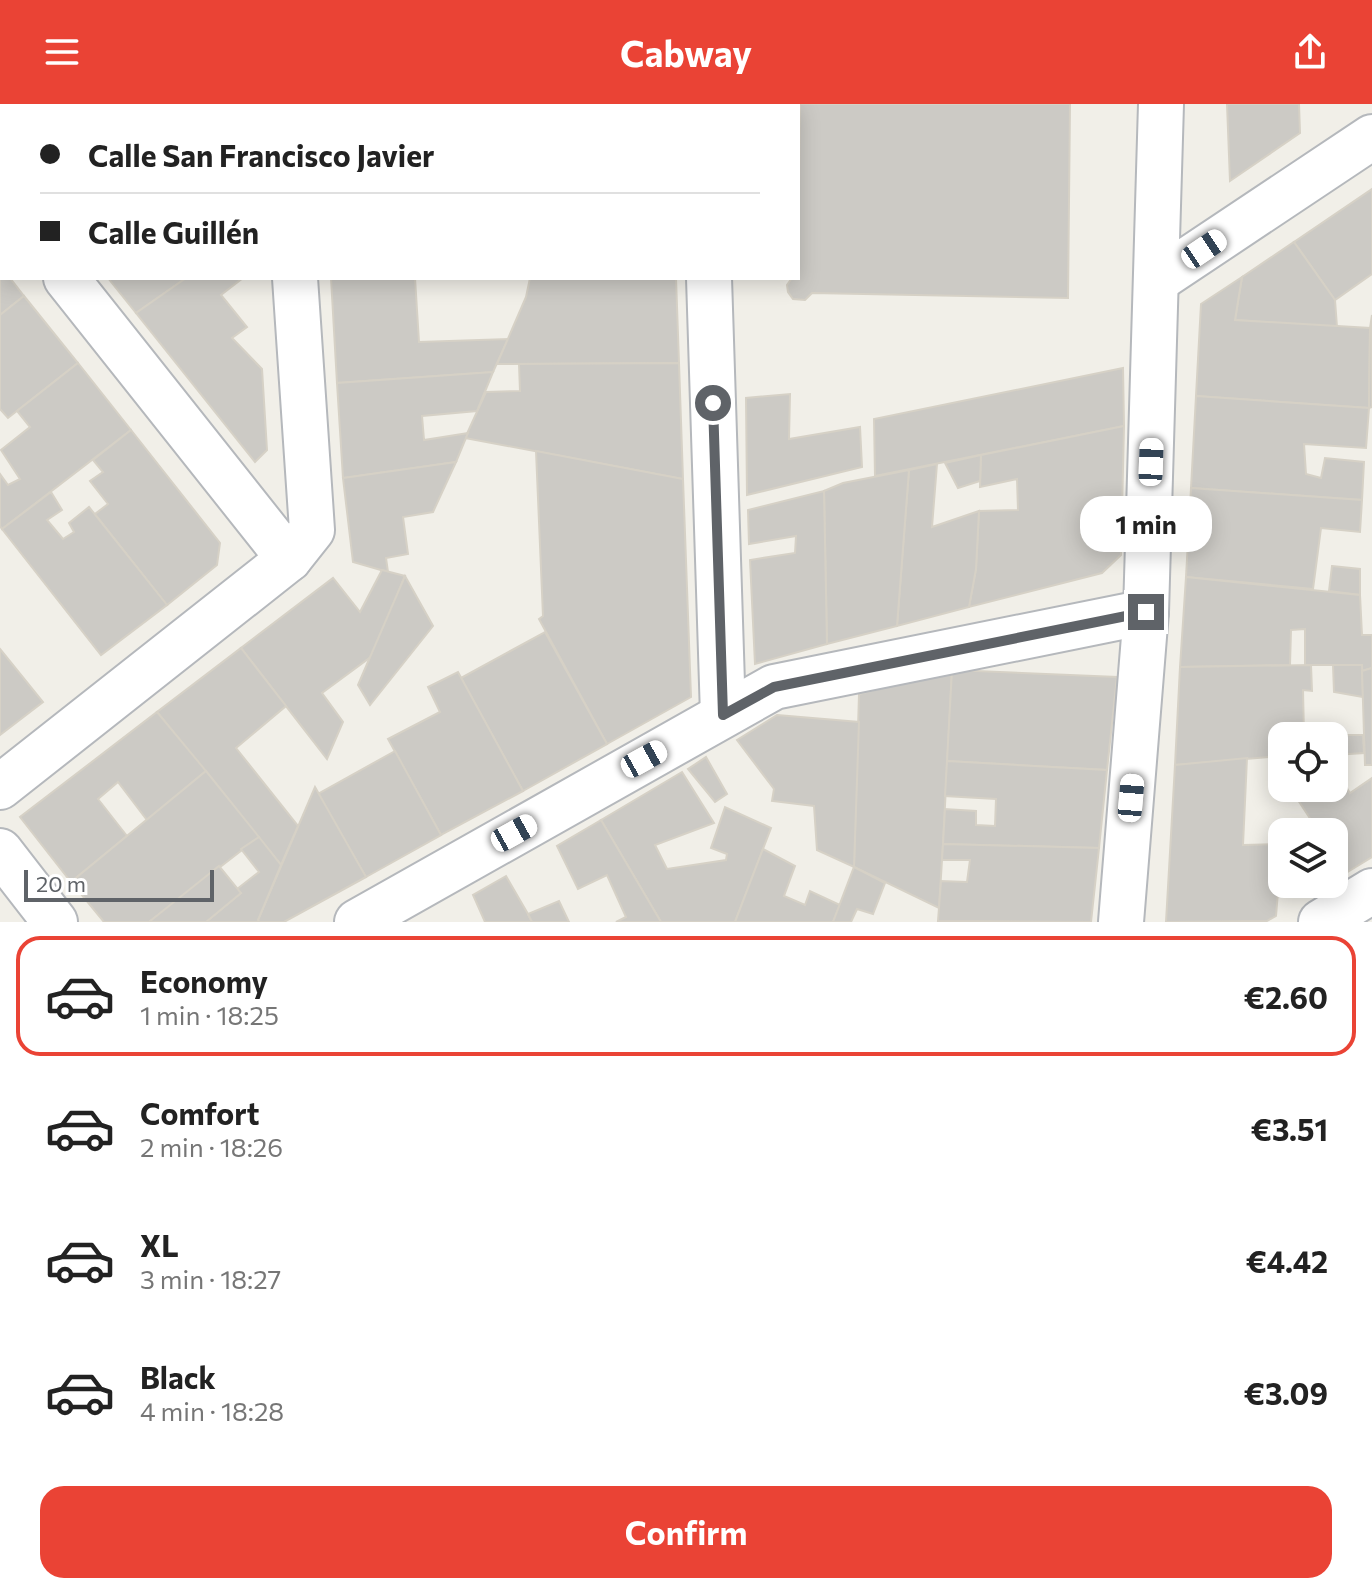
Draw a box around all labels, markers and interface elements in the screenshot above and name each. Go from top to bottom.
icon: menu [40,30,84,74]
text: Cabway [620,30,752,74]
icon: share [1288,30,1332,74]
text: Calle San Francisco Javier [88,136,434,173]
text: Calle Guillén [88,213,259,250]
car [1177,226,1231,272]
route start [695,385,731,421]
car [1138,438,1164,486]
callout: 1 min [1080,496,1212,552]
text: 1 min [1115,508,1177,539]
route end [1128,594,1164,630]
map controls [1268,722,1348,898]
button: locate [1268,722,1348,802]
car [617,737,671,781]
car [1117,773,1145,823]
car [487,811,541,855]
button: layers [1268,818,1348,898]
scale bar [24,866,214,902]
text: 20 m [36,870,86,897]
icon: car [44,960,116,1032]
text: Economy [140,962,268,999]
text: €2.60 [1244,978,1328,1015]
text: 1 min · 18:25 [140,999,279,1030]
icon: car [44,1092,116,1164]
text: Comfort [140,1094,259,1131]
text: €3.51 [1251,1110,1328,1147]
text: 2 min · 18:26 [140,1131,283,1162]
icon: car [44,1224,116,1296]
text: XL [140,1226,179,1263]
text: €4.42 [1246,1242,1328,1279]
text: 3 min · 18:27 [140,1263,281,1294]
icon: car [44,1356,116,1428]
text: Black [140,1358,216,1395]
text: €3.09 [1244,1374,1328,1411]
text: 4 min · 18:28 [140,1395,284,1426]
button: Confirm [40,1486,1332,1578]

